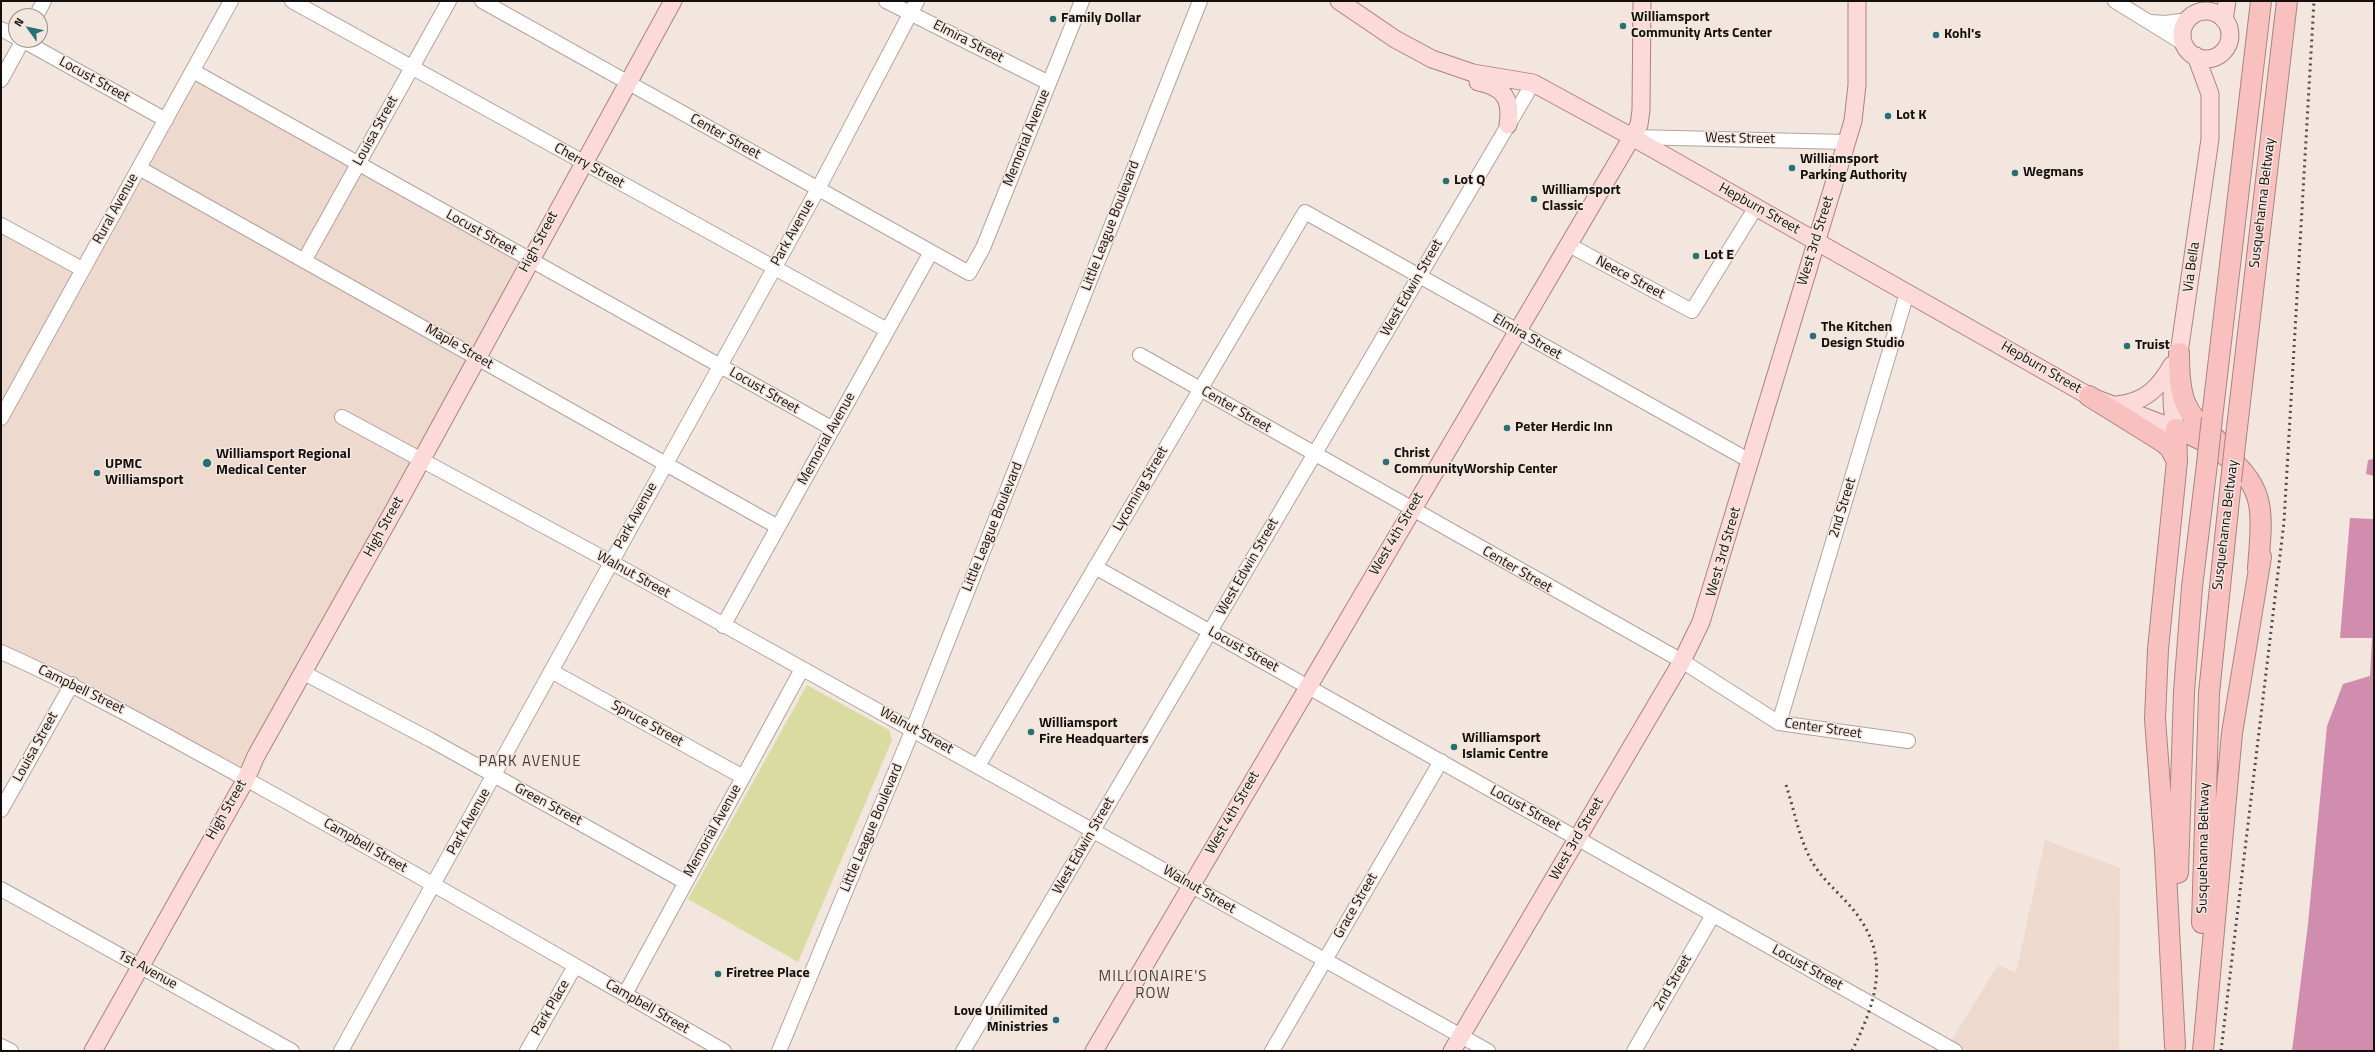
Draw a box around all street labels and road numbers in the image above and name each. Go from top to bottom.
street label: Elmira Street [930,17,1006,67]
street label: Locust Street [56,54,132,106]
street label: Memorial Avenue [1000,87,1054,189]
street label: Louisa Street [350,93,402,169]
street label: Center Street [687,111,763,163]
street label: West Street [1705,130,1775,148]
street label: Susquehanna Beltway [2247,137,2279,269]
street label: Cherry Street [551,140,627,192]
street label: Little League Boulevard [1078,159,1144,293]
street label: Rural Avenue [90,171,142,247]
street label: Hepburn Street [1715,180,1803,238]
street label: West 3rd Street [1794,194,1838,288]
street label: Park Avenue [768,197,818,269]
street label: Locust Street [443,207,519,259]
street label: High Street [516,209,562,275]
street label: West Edwin Street [1377,237,1447,339]
street label: Via Bella [2180,241,2204,293]
street label: Neece Street [1593,253,1667,303]
street label: Elmira Street [1490,311,1564,363]
street label: Maple Street [422,321,496,373]
street label: Hepburn Street [1998,338,2084,398]
street label: Locust Street [726,364,802,418]
street label: Center Street [1198,383,1274,437]
street label: Memorial Avenue [795,390,859,488]
street label: Lycoming Street [1110,444,1172,534]
street label: Susquehanna Beltway [2210,459,2242,591]
street label: Little League Boulevard [959,460,1027,594]
street label: 2nd Street [1826,476,1860,540]
street label: Park Avenue [611,480,661,552]
street label: West 4th Street [1366,489,1428,579]
street label: High Street [361,494,407,560]
street label: West 3rd Street [1703,505,1745,599]
street label: West Edwin Street [1213,516,1283,618]
street label: Center Street [1479,543,1555,597]
street label: Walnut Street [593,548,673,602]
street label: Locust Street [1205,624,1281,676]
street label: Campbell Street [35,662,127,718]
street label: Spruce Street [608,697,686,751]
street label: Walnut Street [876,704,956,758]
street label: Louisa Street [10,709,62,785]
street label: Center Street [1783,715,1863,743]
street label: Little League Boulevard [837,761,907,895]
street label: West 4th Street [1202,768,1264,858]
street label: High Street [203,777,251,843]
street label: Green Street [511,780,585,830]
street label: Memorial Avenue [681,782,745,880]
street label: Susquehanna Beltway [2194,782,2214,914]
street label: Locust Street [1487,783,1563,835]
street label: Park Avenue [444,786,494,858]
street label: West Edwin Street [1049,795,1119,897]
street label: West 3rd Street [1547,795,1607,883]
street label: Campbell Street [320,815,410,877]
street label: Walnut Street [1160,862,1238,918]
street label: Grace Street [1331,870,1381,942]
street label: Locust Street [1769,942,1845,994]
street label: 1st Avenue [114,947,180,993]
street label: 2nd Street [1650,952,1696,1014]
street label: Campbell Street [602,976,692,1038]
street label: Park Place [528,977,574,1039]

